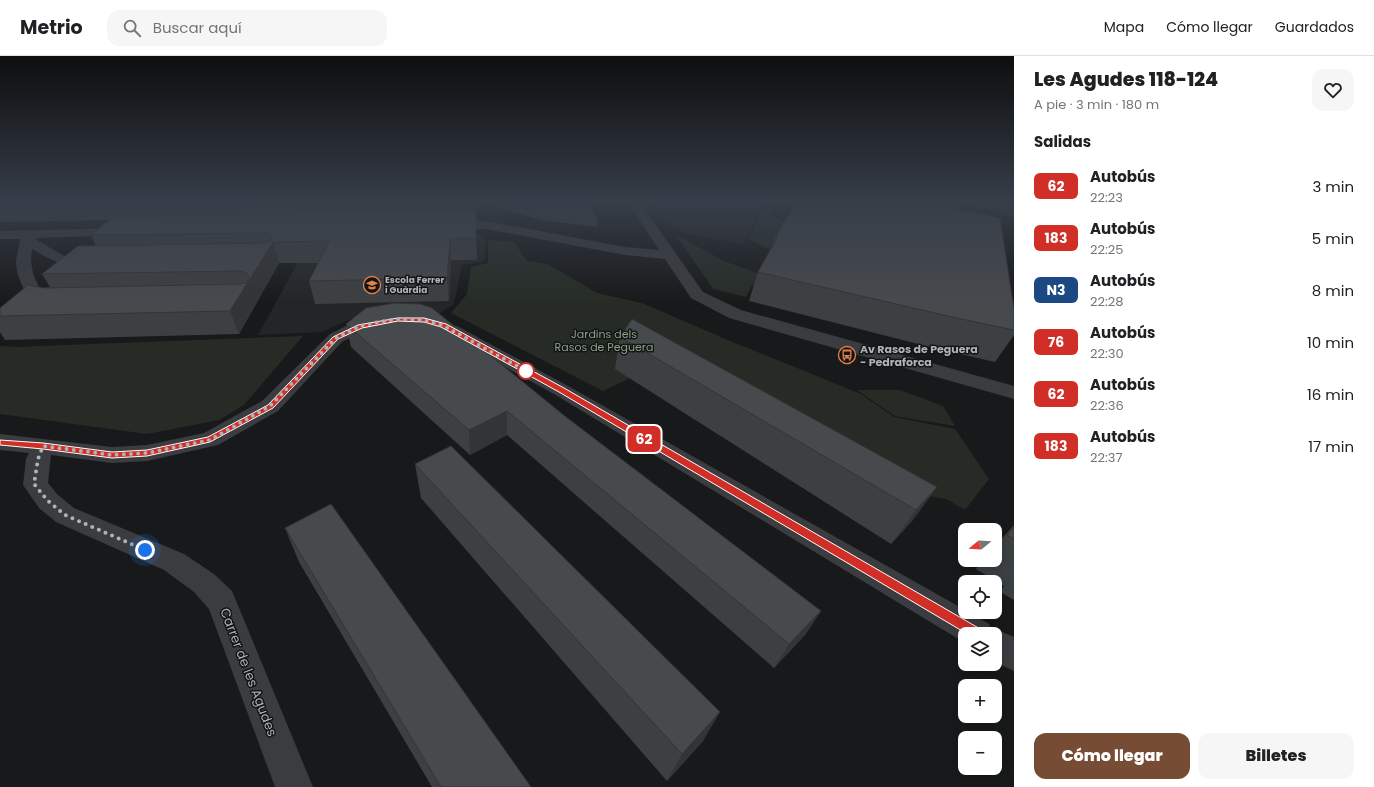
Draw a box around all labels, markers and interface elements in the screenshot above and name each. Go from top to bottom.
search box [107,10,387,46]
text: Metrio [20,14,83,41]
icon: search [121,17,143,39]
text: Buscar aquí [153,17,242,38]
text: Mapa [1104,17,1144,37]
text: Cómo llegar [1166,17,1253,37]
text: Guardados [1275,17,1354,37]
text: Les Agudes 118-124 [1034,66,1218,93]
button: heart [1312,69,1354,111]
text: A pie · 3 min · 180 m [1034,95,1159,114]
text: Salidas [1034,131,1091,152]
text: Autobús [1090,166,1155,187]
text: 62 [1048,176,1064,196]
text: 3 min [1312,176,1354,197]
text: 22:23 [1090,188,1123,207]
text: Autobús [1090,218,1155,239]
text: 183 [1045,228,1067,248]
text: 5 min [1312,228,1354,249]
text: 22:25 [1090,240,1123,259]
text: Autobús [1090,270,1155,291]
place label: Escola Ferrer i Guàrdia [385,274,444,296]
school or university icon: Escola Ferrer i Guàrdia [362,275,382,295]
text: N3 [1047,280,1066,300]
text: 8 min [1312,280,1354,301]
text: 22:28 [1090,292,1123,311]
text: Autobús [1090,322,1155,343]
park label: Jardins dels Rasos de Peguera [555,326,653,355]
text: 76 [1048,332,1064,352]
text: 10 min [1307,332,1354,353]
place label: Av Rasos de Peguera - Pedraforca [860,341,978,370]
text: 22:30 [1090,344,1124,363]
bus stop icon: Av Rasos de Peguera - Pedraforca [837,345,857,365]
unlabelled marker [517,362,535,380]
text: Autobús [1090,374,1155,395]
text: 62 [1048,384,1064,404]
text: 16 min [1307,384,1354,405]
text: 22:36 [1090,396,1124,415]
line badge: 62 [626,426,662,452]
text: Autobús [1090,426,1155,447]
text: 62 [636,429,652,449]
text: 183 [1045,436,1067,456]
text: 17 min [1308,436,1354,457]
text: 22:37 [1090,448,1122,467]
north arrow [958,523,1002,567]
map controls [958,523,1002,775]
your location [135,540,155,560]
button: locate [958,575,1002,619]
street label: Carrer de les Agudes [215,605,282,739]
button: layers [958,627,1002,671]
button: + [958,679,1002,723]
button: − [958,731,1002,775]
button: Cómo llegar [1034,733,1190,779]
button: Billetes [1198,733,1354,779]

